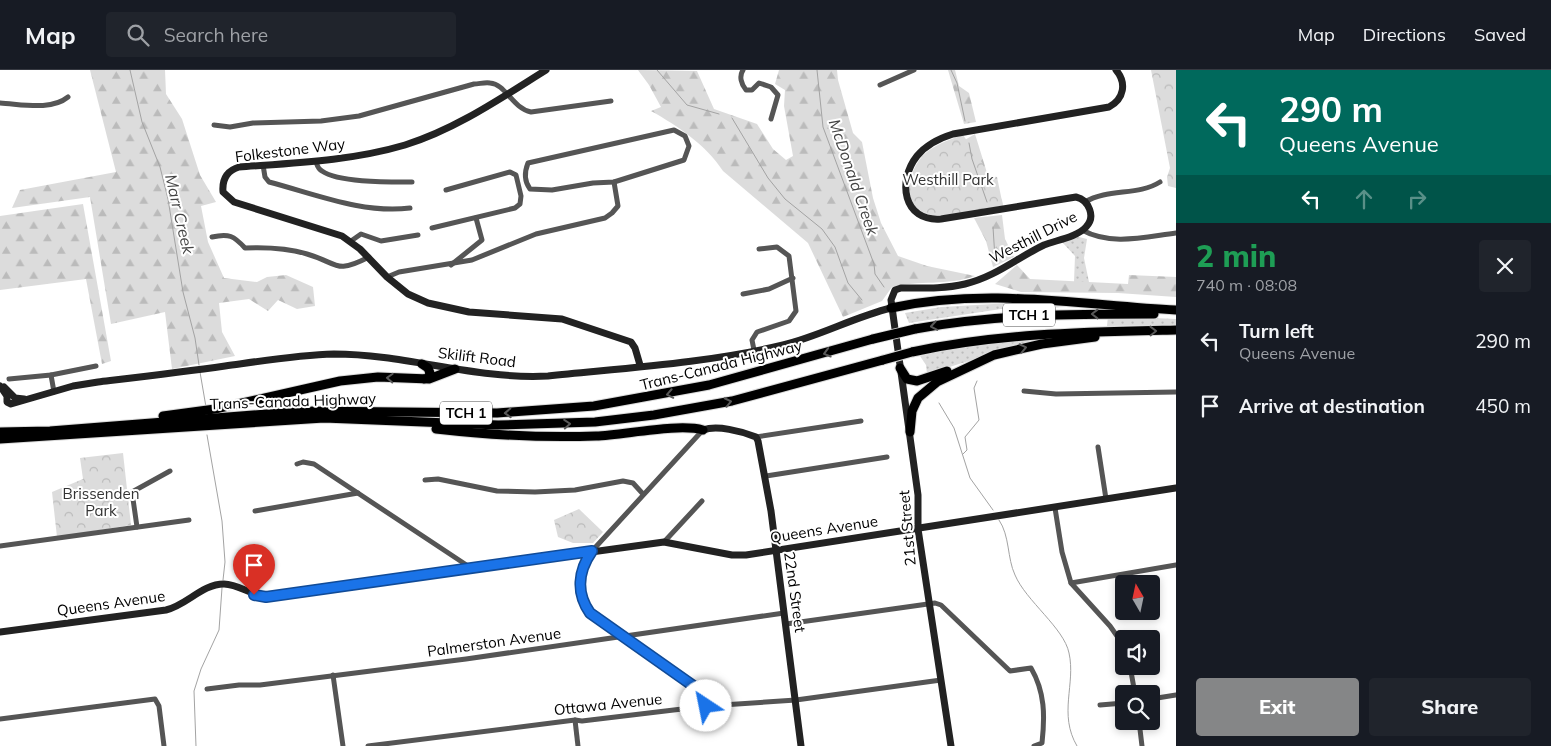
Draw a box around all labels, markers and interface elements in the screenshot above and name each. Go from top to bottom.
search box [106,12,456,57]
text: Map [25,20,76,50]
icon: search [124,21,152,49]
text: Search here [164,23,268,47]
text: Map [1298,23,1335,46]
text: Directions [1363,23,1446,46]
text: Saved [1474,23,1526,46]
text: 290 m [1279,87,1383,131]
icon: left [1196,90,1261,155]
water label: McDonald Creek [825,116,883,238]
text: Queens Avenue [1279,130,1439,158]
street label: Folkestone Way [234,134,346,166]
park label: Westhill Park [902,170,994,189]
water label: Marr Creek [161,172,199,257]
icon: left [1297,185,1325,213]
icon: ahead [1350,185,1378,213]
icon: right [1403,185,1431,213]
street label: Westhill Drive [986,207,1080,267]
text: 2 min [1196,237,1276,275]
button: close [1479,240,1531,292]
text: 740 m · 08:08 [1196,275,1297,295]
road number: TCH 1 [1003,304,1055,326]
one-way arrow [1091,309,1099,319]
text: Turn left [1239,319,1314,343]
one-way arrow [929,320,938,330]
one-way arrow [1150,326,1158,336]
icon: left [1196,327,1224,355]
text: 290 m [1475,329,1531,353]
street label: Trans-Canada Highway [638,336,804,394]
street label: Skilift Road [437,343,517,371]
one-way arrow [1018,343,1027,354]
text: Queens Avenue [1239,343,1355,363]
one-way arrow [823,347,831,357]
one-way arrow [386,372,394,383]
one-way arrow [665,388,674,399]
street label: Trans-Canada Highway [210,389,376,413]
icon: arrive [1196,392,1224,420]
text: Arrive at destination [1239,394,1425,418]
text: 450 m [1475,394,1531,418]
one-way arrow [724,397,733,408]
road number: TCH 1 [440,402,492,424]
one-way arrow [504,407,512,418]
one-way arrow [564,418,572,429]
park label: Brissenden Park [63,484,140,520]
street label: 21st Street [894,489,920,567]
street label: Queens Avenue [769,511,879,547]
pin [233,544,275,595]
street label: 22nd Street [780,550,810,634]
icon: arrive [240,551,268,579]
north arrow [1115,575,1160,620]
map controls [1115,575,1160,730]
street label: Queens Avenue [56,586,166,620]
street label: Palmerston Avenue [426,623,562,661]
button: sound [1115,630,1160,675]
button: Exit [1196,678,1359,736]
button: Share [1369,678,1531,736]
position arrow [679,679,731,731]
button: search [1115,685,1160,730]
street label: Ottawa Avenue [553,689,663,719]

